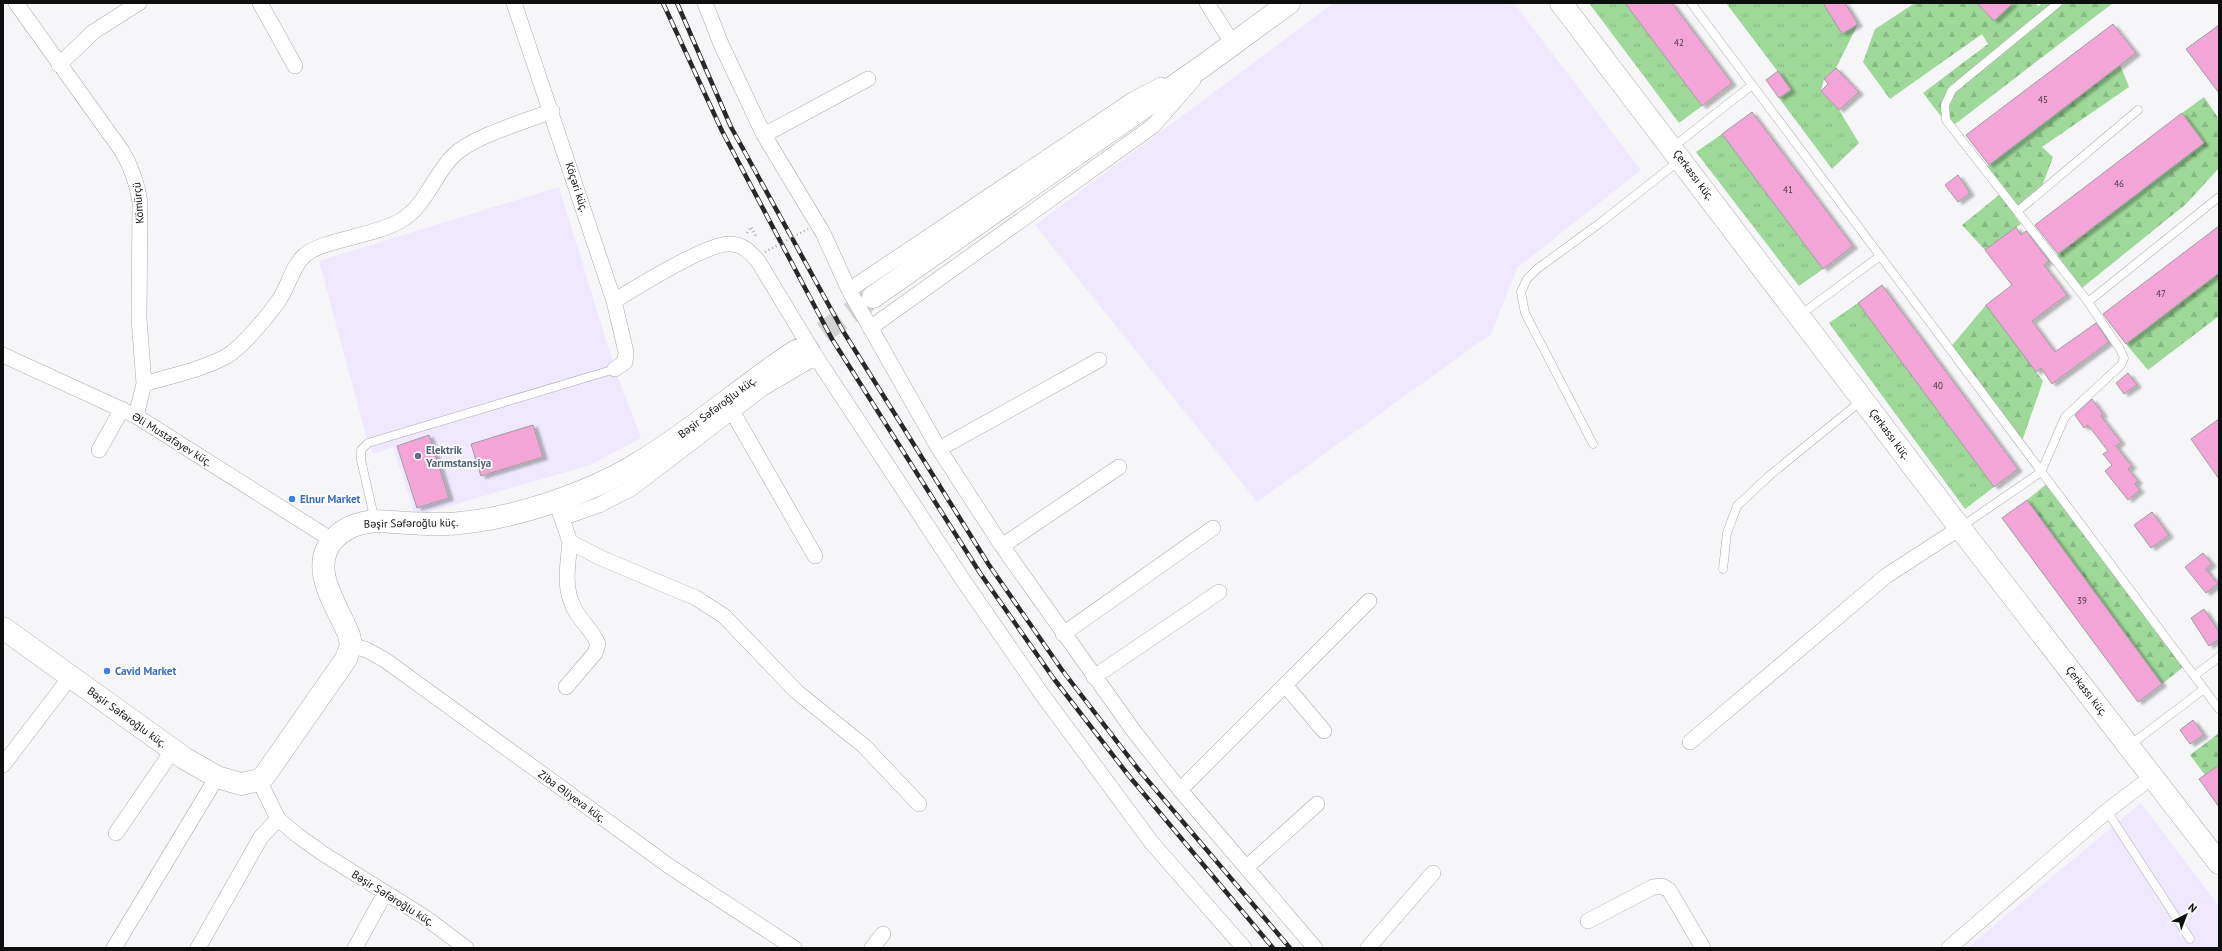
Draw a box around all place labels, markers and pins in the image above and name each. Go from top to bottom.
place label: Elektrik Yarımstansiya [425,443,491,470]
marker: Elektrik Yarımstansiya [413,451,423,461]
place label: Elnur Market [300,492,361,506]
marker: Elnur Market [287,494,297,504]
place label: Cavid Market [115,664,176,678]
marker: Cavid Market [102,666,112,676]

